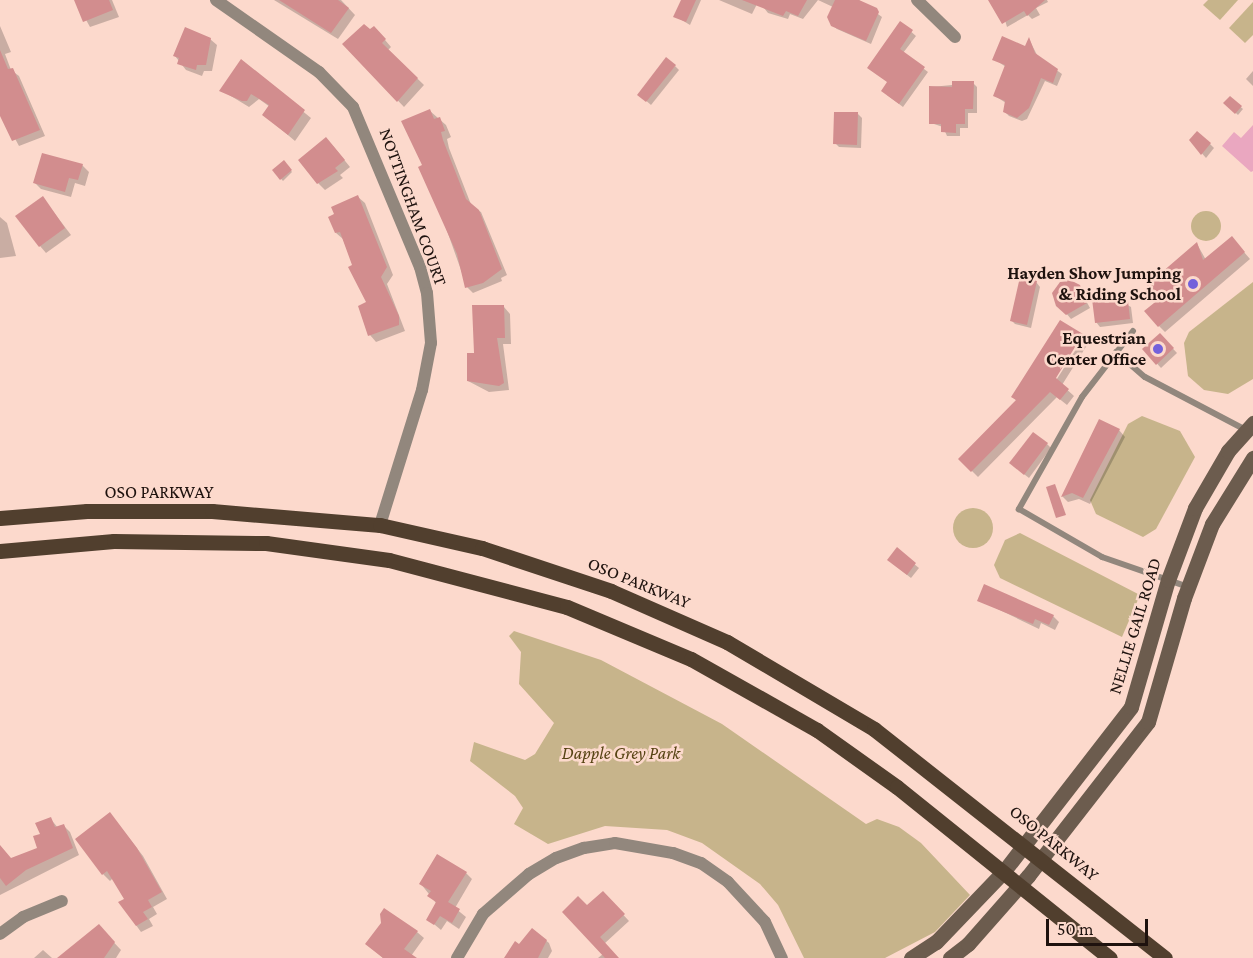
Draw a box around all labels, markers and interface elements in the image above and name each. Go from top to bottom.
street label: NOTTINGHAM COURT [374,125,452,289]
place label: Hayden Show Jumping & Riding School [1007,263,1181,306]
marker: Hayden Show Jumping & Riding School [1186,277,1200,291]
place label: Equestrian Center Office [1046,328,1146,370]
marker: Equestrian Center Office [1151,342,1165,356]
street label: OSO PARKWAY [105,481,213,503]
street label: OSO PARKWAY [584,553,694,613]
street label: NELLIE GAIL ROAD [1104,555,1166,697]
park label: Dapple Grey Park [562,742,680,764]
street label: OSO PARKWAY [1005,800,1103,886]
scale bar [1049,907,1151,945]
text: 50 m [1057,919,1094,939]

